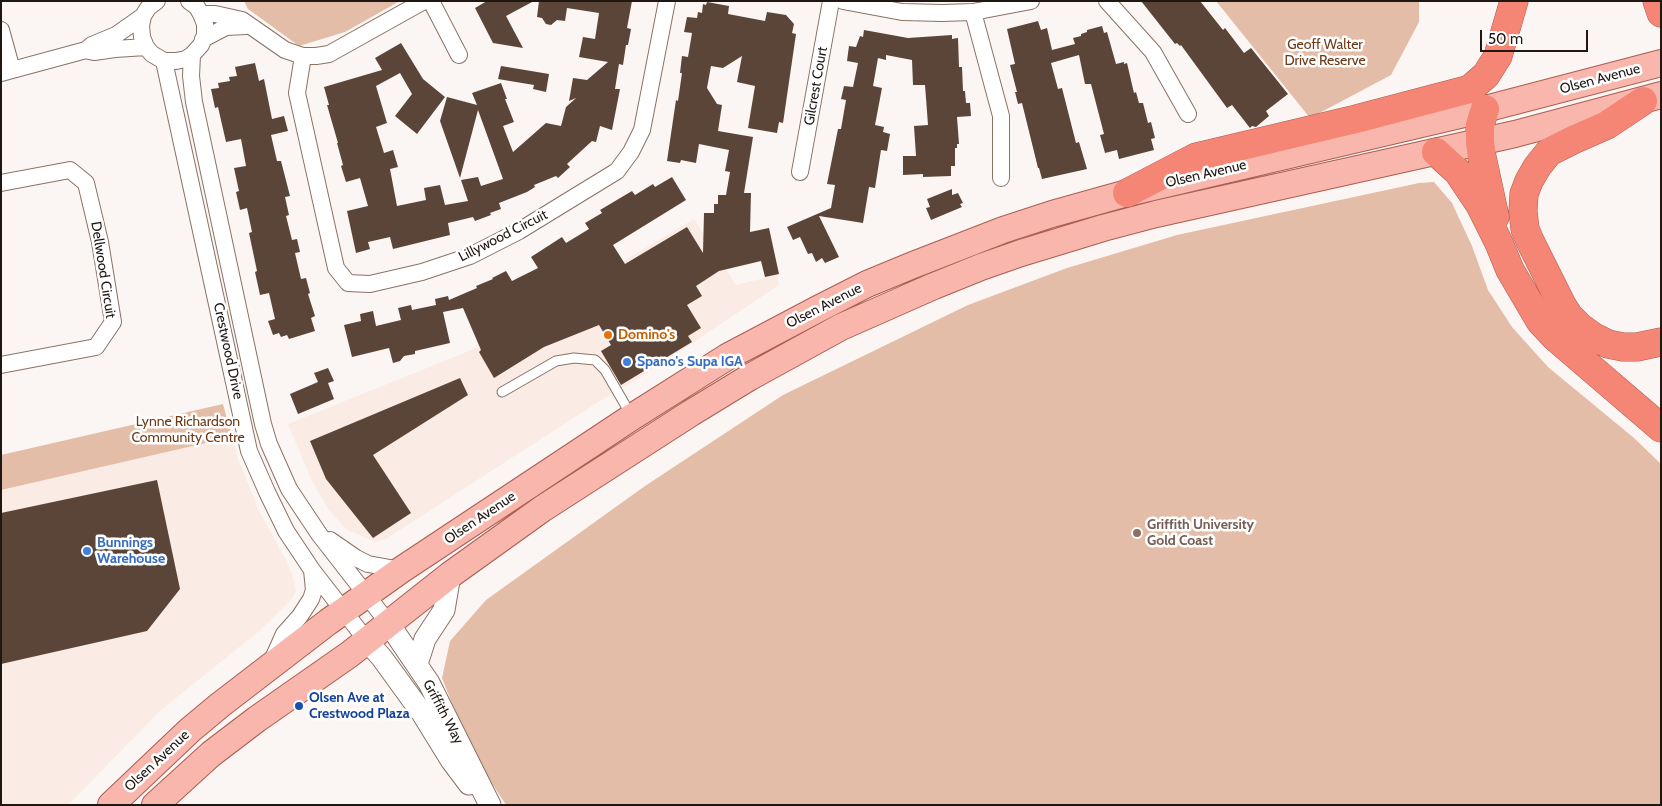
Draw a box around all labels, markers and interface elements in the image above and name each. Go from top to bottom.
scale bar [1482,20,1590,52]
text: 50 m [1488,30,1523,48]
park label: Geoff Walter Drive Reserve [1284,37,1366,70]
street label: Gilcrest Court [801,45,831,127]
street label: Olsen Avenue [1558,60,1642,98]
street label: Olsen Avenue [1164,157,1248,191]
street label: Lillywood Circuit [456,206,550,266]
street label: Dellwood Circuit [87,220,119,320]
street label: Olsen Avenue [784,280,864,332]
street label: Crestwood Drive [210,301,246,401]
place label: Domino's [618,327,675,343]
marker: Domino's [602,329,614,341]
place label: Spano's Supa IGA [637,354,743,370]
marker: Spano's Supa IGA [621,356,633,368]
park label: Lynne Richardson Community Centre [131,414,245,447]
street label: Olsen Avenue [441,488,519,548]
place label: Griffith University Gold Coast [1147,517,1254,550]
marker: Griffith University Gold Coast [1131,527,1143,539]
place label: Bunnings Warehouse [97,535,165,568]
marker: Bunnings Warehouse [81,545,93,557]
street label: Griffith Way [419,677,467,747]
place label: Olsen Ave at Crestwood Plaza [309,690,410,722]
marker: Olsen Ave at Crestwood Plaza [293,700,305,712]
street label: Olsen Avenue [121,727,193,795]

